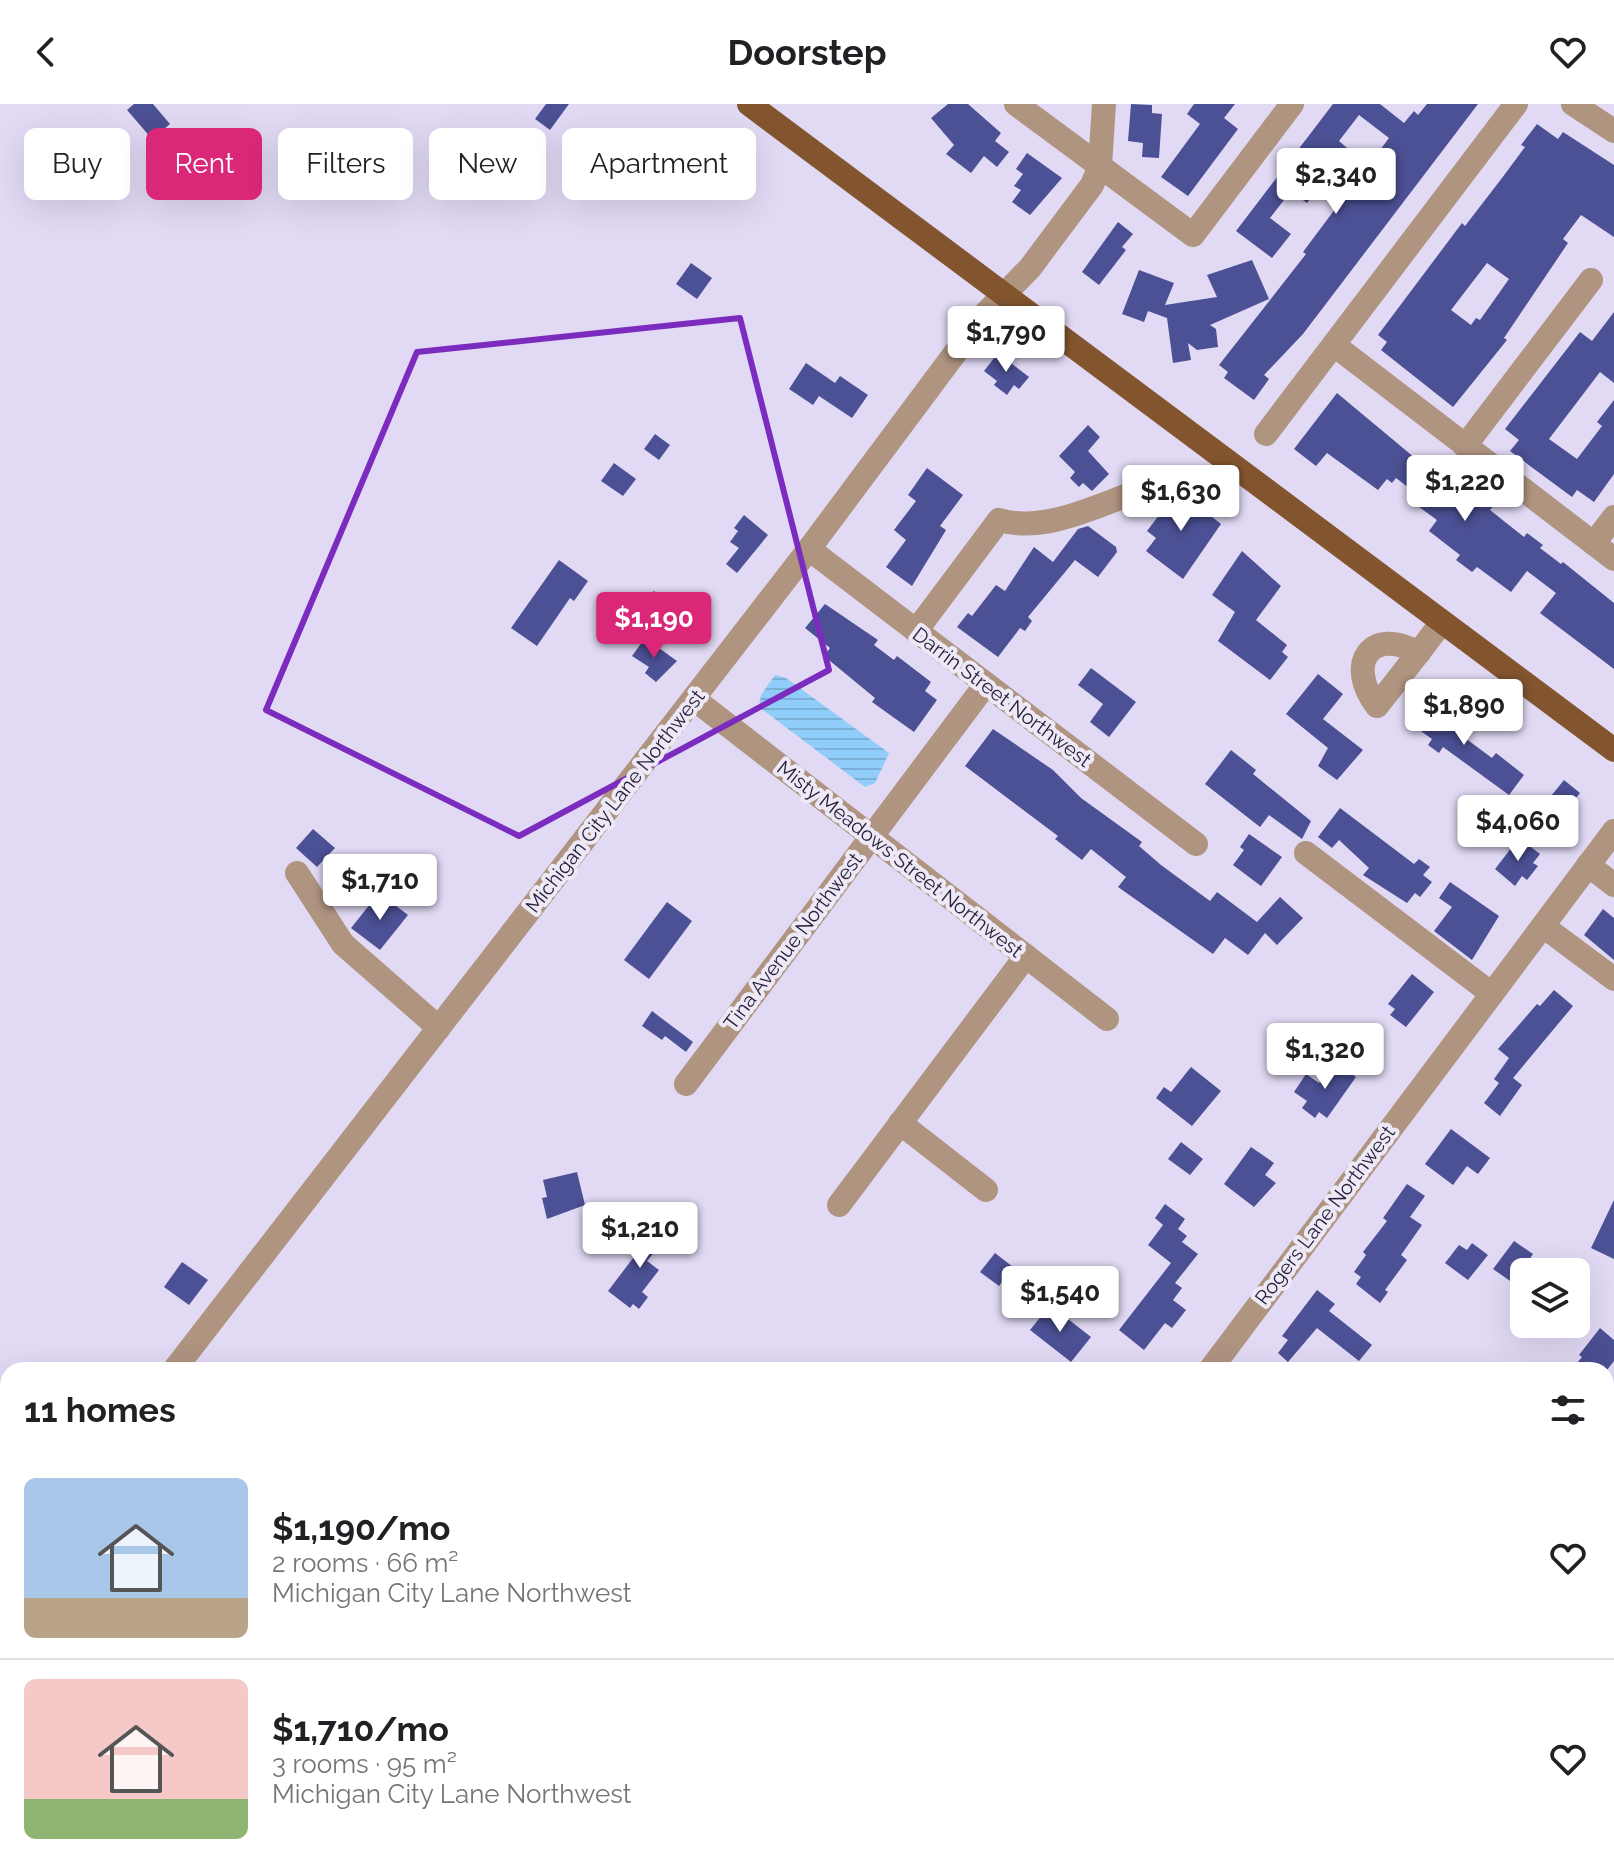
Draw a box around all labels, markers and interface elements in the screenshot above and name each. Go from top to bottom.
icon: back [24,30,68,74]
icon: heart [1546,30,1590,74]
text: Doorstep [727,31,887,73]
chip: Buy [24,128,130,200]
chip: Rent [146,128,262,200]
chip: Filters [278,128,413,200]
chip: New [429,128,546,200]
chip: Apartment [562,128,756,200]
pin: $2,340 [1271,148,1401,216]
text: $2,340 [1295,159,1377,189]
pin: $1,790 [941,306,1071,374]
text: $1,790 [966,317,1046,347]
pin: $1,220 [1400,455,1530,523]
pin: $1,630 [1116,465,1246,533]
text: $1,220 [1425,466,1505,496]
text: $1,630 [1140,476,1222,506]
pin: $1,190 [589,592,719,660]
text: $1,190 [614,603,694,633]
street label: Darrin Street Northwest [908,622,1096,772]
pin: $1,890 [1399,679,1529,747]
street label: Michigan City Lane Northwest [520,684,710,917]
text: $1,890 [1423,690,1505,720]
street label: Misty Meadows Street Northwest [772,756,1028,963]
pin: $4,060 [1453,795,1583,863]
text: $4,060 [1475,806,1561,836]
street label: Tina Avenue Northwest [719,848,868,1034]
pin: $1,710 [315,854,445,922]
text: $1,710 [341,865,419,895]
pin: $1,320 [1260,1023,1390,1091]
text: $1,320 [1285,1034,1365,1064]
street label: Rogers Lane Northwest [1250,1121,1400,1309]
pin: $1,210 [575,1202,705,1270]
text: $1,210 [601,1213,679,1243]
map controls [1510,1258,1590,1338]
button: layers [1510,1258,1590,1338]
pin: $1,540 [995,1266,1125,1334]
text: $1,540 [1020,1277,1100,1307]
icon: filters [1546,1388,1590,1432]
text: 11 homes [24,1390,176,1430]
text: $1,190/mo [272,1508,450,1548]
icon: home [88,1510,184,1606]
icon: heart [1546,1536,1590,1580]
text: 2 rooms · 66 m² [272,1548,458,1578]
text: Michigan City Lane Northwest [272,1578,631,1608]
text: $1,710/mo [272,1709,449,1749]
icon: home [88,1711,184,1807]
icon: heart [1546,1737,1590,1781]
text: 3 rooms · 95 m² [272,1749,457,1779]
text: Michigan City Lane Northwest [272,1779,631,1809]

